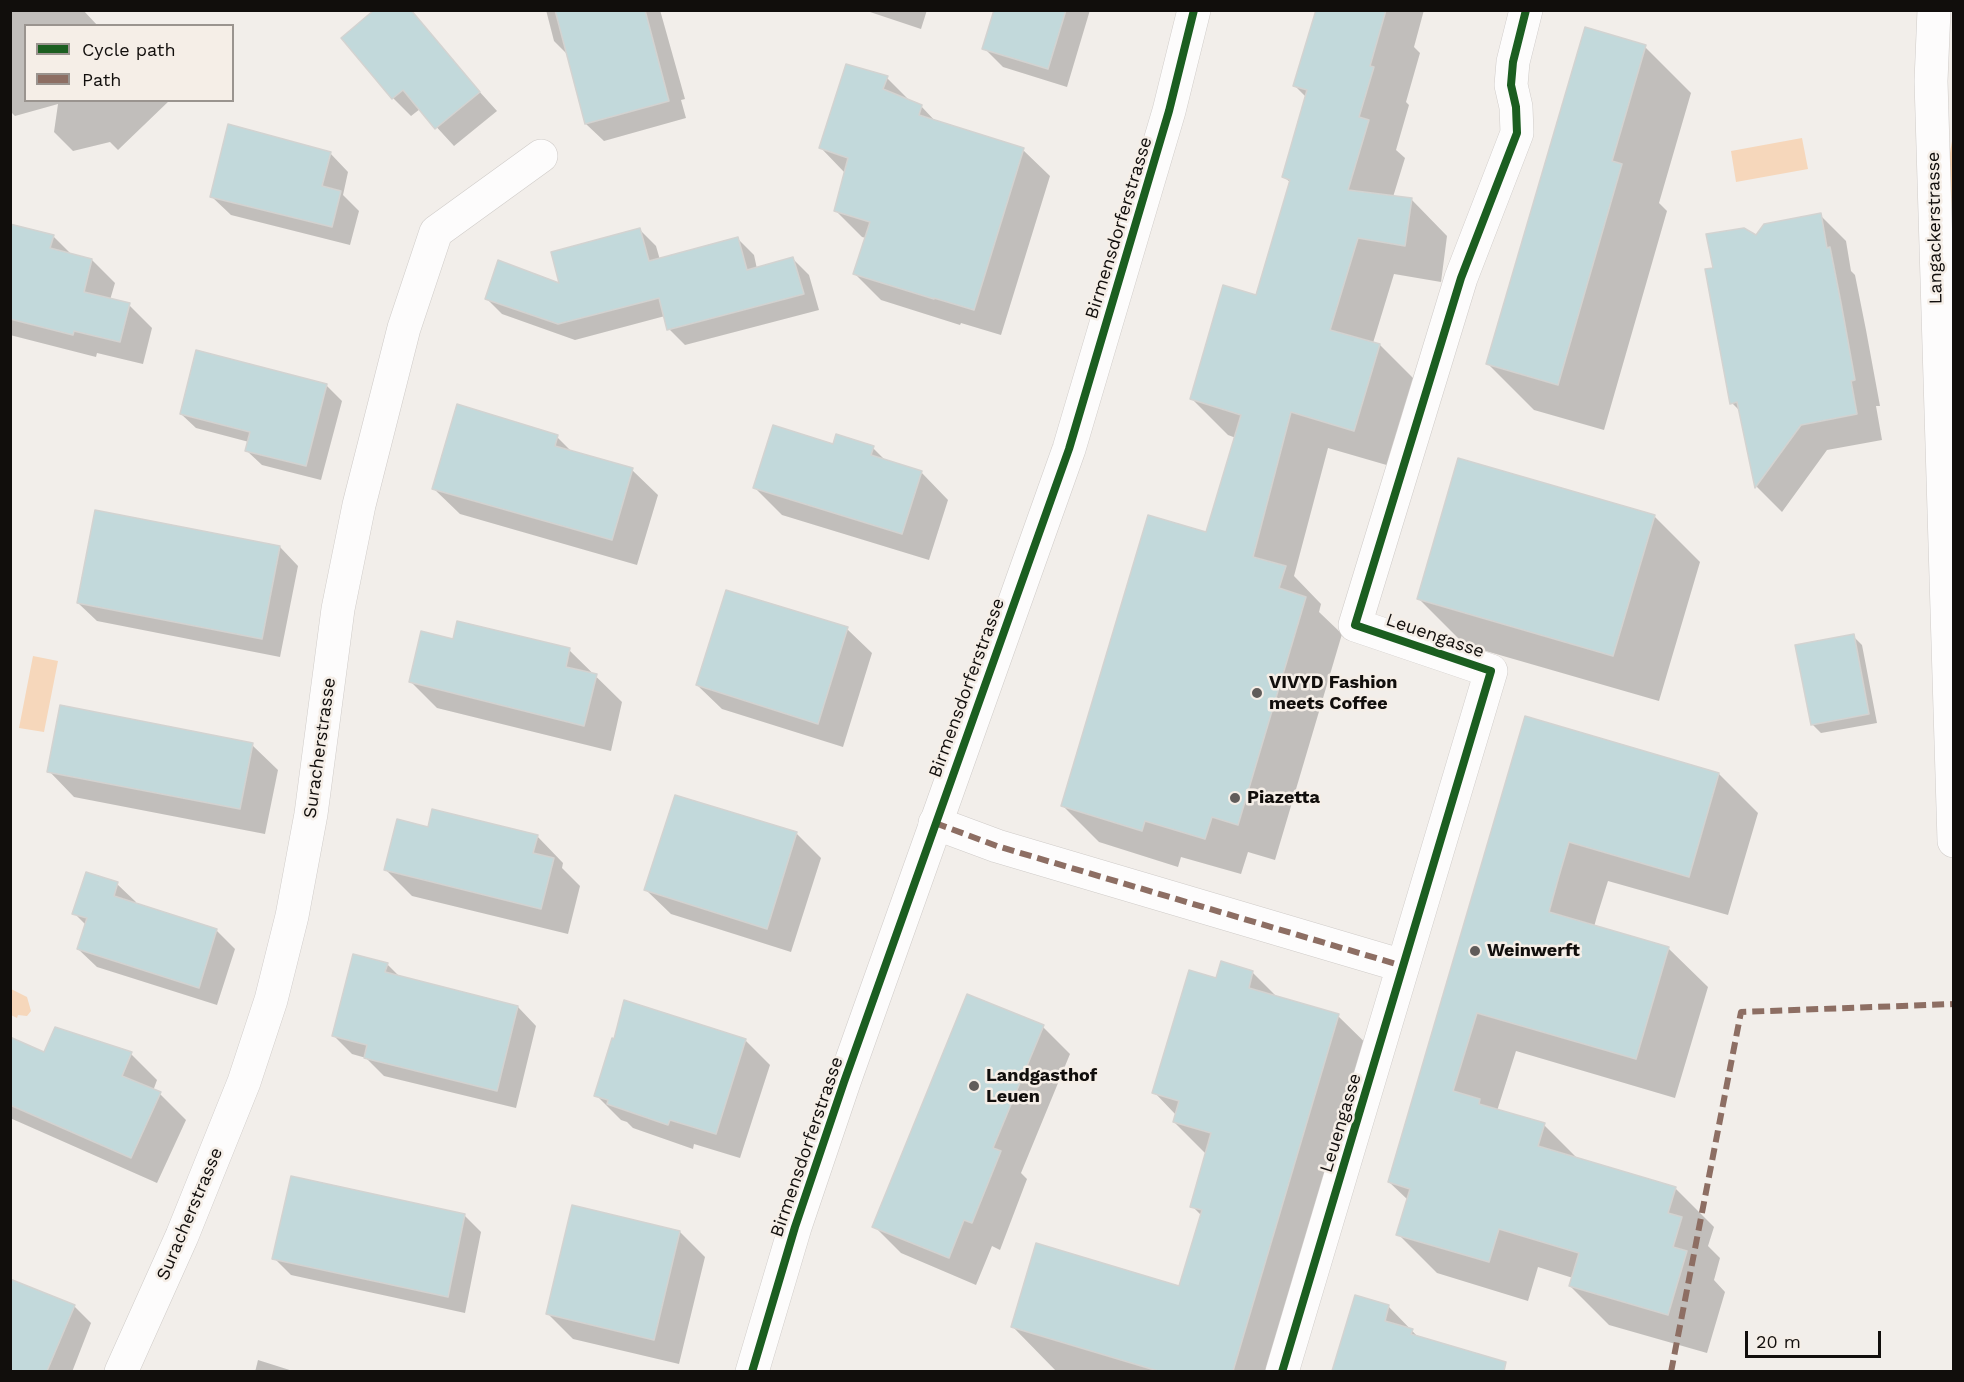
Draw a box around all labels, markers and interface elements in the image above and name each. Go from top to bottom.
legend [24,24,234,102]
text: Cycle path [82,39,176,60]
text: Path [82,69,122,90]
street label: Birmensdorferstrasse [1081,134,1157,322]
street label: Langackerstrasse [1923,151,1947,305]
street label: Birmensdorferstrasse [924,595,1010,781]
street label: Leuengasse [1383,609,1487,663]
place label: VIVYD Fashion meets Coffee [1269,672,1397,714]
street label: Suracherstrasse [299,676,341,820]
marker: VIVYD Fashion meets Coffee [1250,686,1264,700]
place label: Piazetta [1247,787,1320,809]
marker: Piazetta [1228,791,1242,805]
place label: Weinwerft [1487,940,1580,962]
marker: Weinwerft [1468,944,1482,958]
street label: Birmensdorferstrasse [766,1054,848,1240]
place label: Landgasthof Leuen [986,1065,1097,1108]
street label: Leuengasse [1316,1071,1366,1175]
marker: Landgasthof Leuen [967,1079,981,1093]
street label: Suracherstrasse [152,1144,228,1284]
scale bar [1748,1319,1884,1357]
text: 20 m [1756,1331,1801,1352]

